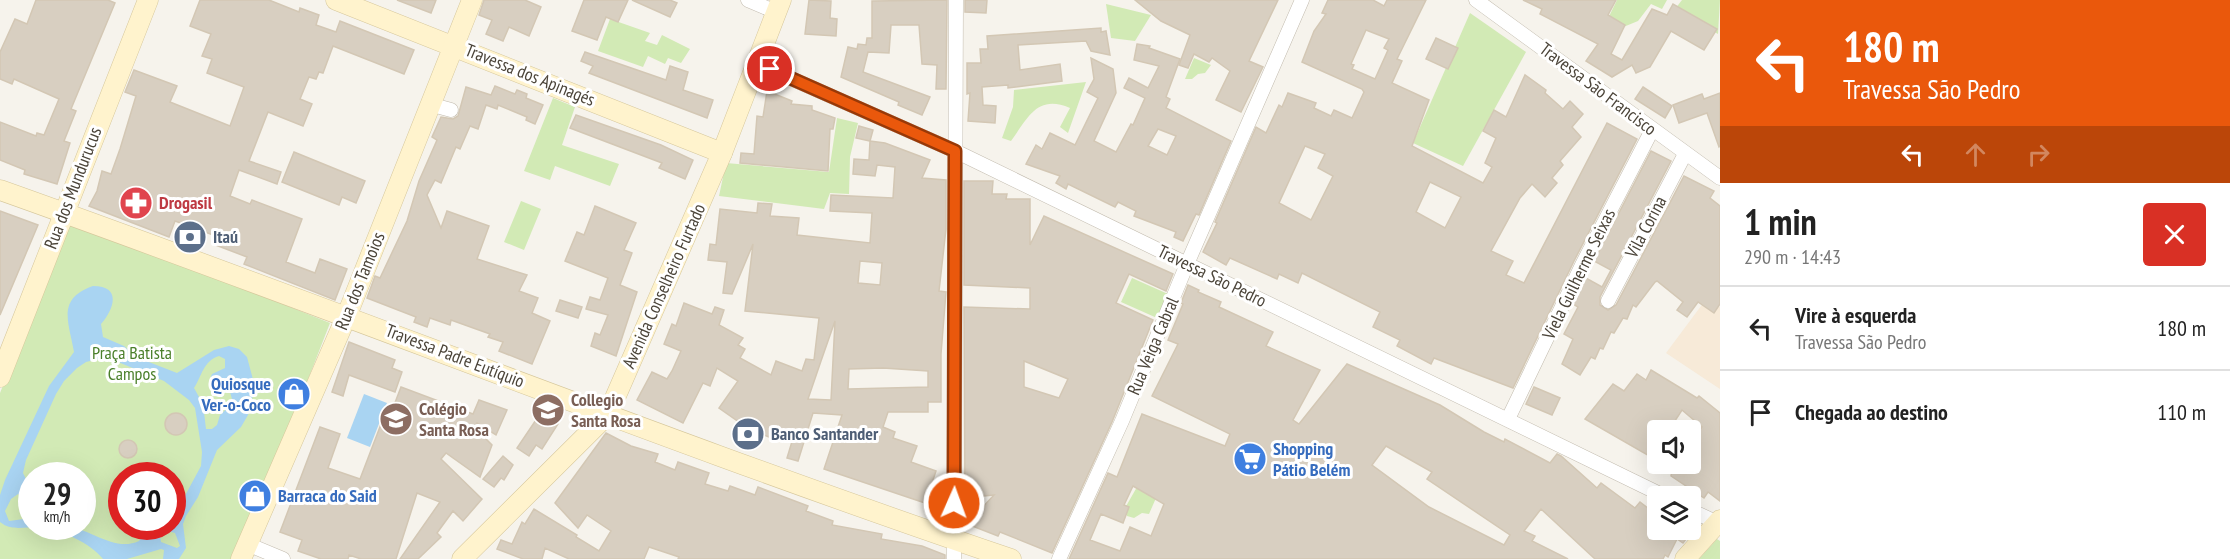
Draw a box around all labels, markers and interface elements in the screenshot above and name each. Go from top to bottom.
text: 180 m [1843,19,1940,74]
icon: left [1744,24,1822,102]
street label: Travessa São Francisco [1535,37,1661,140]
street label: Travessa dos Apinagés [462,38,598,111]
pin [744,43,795,94]
icon: arrive [753,52,786,85]
text: Travessa São Pedro [1843,72,2020,106]
street label: Rua dos Mundurucus [39,124,106,252]
icon: left [1896,138,1929,171]
icon: ahead [1959,138,1992,171]
icon: right [2022,138,2055,171]
pharmacy icon: Drogasil [118,185,154,221]
place label: Drogasil [159,191,213,214]
street label: Vila Corina [1619,192,1671,263]
text: 1 min [1744,198,1817,245]
street label: Avenida Conselheiro Furtado [617,200,710,372]
button: close [2143,203,2206,266]
street label: Viela Guilherme Seixas [1537,205,1620,344]
bank icon: Itaú [172,219,208,255]
place label: Itaú [213,225,238,248]
street label: Rua dos Tamoios [329,229,390,333]
street label: Travessa São Pedro [1154,239,1271,312]
text: 290 m · 14:43 [1744,244,1841,270]
street label: Rua Veiga Cabral [1122,293,1184,398]
text: Vire à esquerda [1795,301,1916,329]
icon: left [1744,312,1777,345]
text: 180 m [2157,314,2206,342]
street label: Travessa Padre Eutíquio [383,319,528,393]
text: Travessa São Pedro [1795,329,1926,355]
park label: Praça Batista Campos [92,341,172,385]
place label: Quiosque Ver-o-Coco [201,372,271,416]
shop icon: Quiosque Ver-o-Coco [276,376,312,412]
place label: Collegio Santa Rosa [571,388,641,432]
school or university icon: Collegio Santa Rosa [530,392,566,428]
icon: arrive [1744,396,1777,429]
place label: Colégio Santa Rosa [419,397,489,441]
text: Chegada ao destino [1795,398,1948,426]
text: 110 m [2157,398,2206,426]
school or university icon: Colégio Santa Rosa [378,401,414,437]
bank icon: Banco Santander [730,416,766,452]
map controls [1647,420,1701,540]
button: sound [1647,420,1701,474]
place label: Banco Santander [771,422,879,445]
place label: Shopping Pátio Belém [1273,437,1350,481]
supermarket icon: Shopping Pátio Belém [1232,441,1268,477]
speed limit sign: 30 [108,462,186,540]
position arrow [922,471,986,535]
text: 29 [43,474,71,513]
shop icon: Barraca do Said [237,478,273,514]
place label: Barraca do Said [278,484,377,507]
button: layers [1647,486,1701,540]
text: km/h [44,507,70,526]

